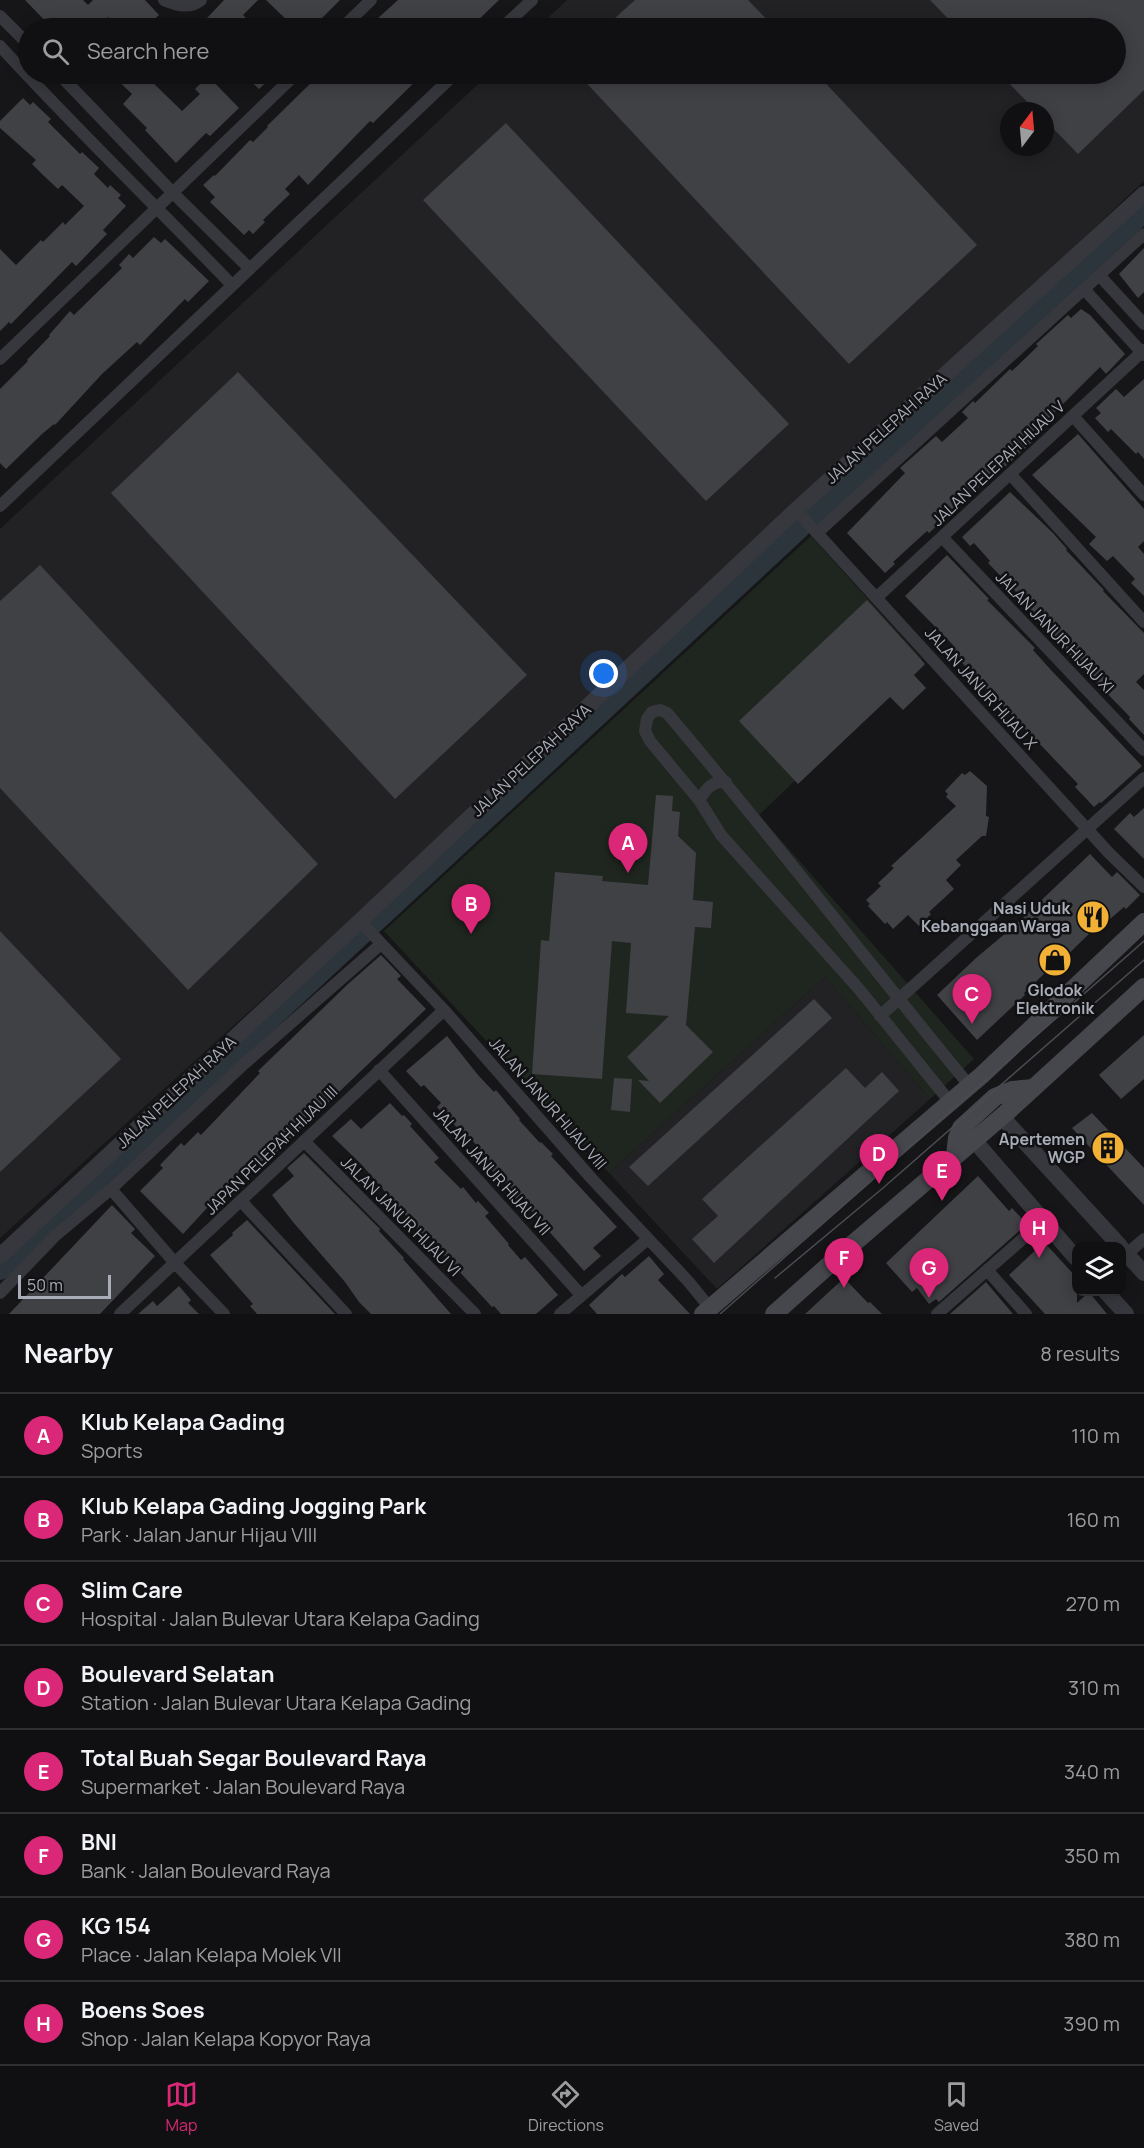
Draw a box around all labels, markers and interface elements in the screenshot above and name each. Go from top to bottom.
search box [18,18,1126,84]
icon: search [39,35,72,68]
text: Search here [87,36,209,66]
north arrow [1000,102,1054,156]
street label: JALAN PELEPAH RAYA [821,368,951,488]
street label: JALAN PELEPAH HIJAU V [927,395,1070,531]
street label: JALAN JANUR HIJAU XI [991,566,1119,698]
street label: JALAN JANUR HIJAU X [920,622,1042,754]
your location [589,659,618,688]
street label: JALAN PELEPAH RAYA [466,699,596,821]
pin: A [608,824,648,873]
pin: B [452,884,490,934]
place label: Nasi Uduk Kebanggaan Warga [921,897,1070,937]
restaurant icon: Nasi Uduk Kebanggaan Warga [1075,899,1111,935]
shop icon: Glodok Elektronik [1037,942,1073,978]
pin: C [952,974,992,1024]
place label: Glodok Elektronik [1016,979,1095,1019]
street label: JALAN PELEPAH RAYA [111,1031,241,1153]
street label: JALAN JANUR HIJAU VIII [485,1033,611,1173]
street label: JAPAN PELEPAH HIJAU III [200,1081,342,1219]
street label: JALAN JANUR HIJAU VII [429,1103,555,1239]
place label: Apertemen WGP [999,1128,1085,1168]
building icon: Apertemen WGP [1090,1130,1126,1166]
pin: D [860,1134,898,1184]
street label: JALAN JANUR HIJAU VI [336,1151,466,1281]
pin: E [922,1152,962,1201]
pin: H [1020,1208,1058,1258]
pin: F [824,1238,864,1288]
map controls [1072,1242,1126,1296]
button: layers [1072,1242,1126,1296]
pin: G [910,1248,948,1298]
scale bar [18,1272,111,1300]
text: 50 m [27,1274,63,1296]
text: Nearby [24,1335,113,1371]
text: 8 results [1040,1340,1120,1367]
text: Klub Kelapa Gading [81,1407,285,1437]
text: A [37,1422,50,1449]
text: 110 m [1071,1422,1120,1449]
text: Sports [81,1437,143,1464]
text: Klub Kelapa Gading Jogging Park [81,1491,426,1521]
text: B [37,1506,50,1533]
text: 160 m [1067,1506,1120,1533]
text: Park · Jalan Janur Hijau VIII [81,1521,317,1548]
text: Slim Care [81,1575,183,1605]
text: C [36,1590,51,1617]
text: 270 m [1065,1590,1120,1617]
text: Hospital · Jalan Bulevar Utara Kelapa Gading [81,1605,480,1632]
text: Boulevard Selatan [81,1659,274,1689]
text: D [36,1674,51,1701]
text: 310 m [1068,1674,1120,1701]
text: Station · Jalan Bulevar Utara Kelapa Gading [81,1689,471,1716]
text: Total Buah Segar Boulevard Raya [81,1743,427,1773]
text: E [38,1758,49,1785]
text: 340 m [1064,1758,1120,1785]
text: Supermarket · Jalan Boulevard Raya [81,1773,405,1800]
text: BNI [81,1827,117,1857]
text: F [38,1842,49,1869]
text: 350 m [1064,1842,1120,1869]
text: Bank · Jalan Boulevard Raya [81,1857,331,1884]
text: KG 154 [81,1911,151,1941]
text: G [36,1926,51,1953]
text: 380 m [1064,1926,1120,1953]
text: Place · Jalan Kelapa Molek VII [81,1941,342,1968]
text: Boens Soes [81,1995,205,2025]
text: H [36,2010,51,2037]
text: 390 m [1063,2010,1120,2037]
text: Shop · Jalan Kelapa Kopyor Raya [81,2025,371,2052]
tab: Map [165,2078,198,2136]
tab: Directions [528,2078,604,2136]
tab: Saved [934,2078,979,2136]

